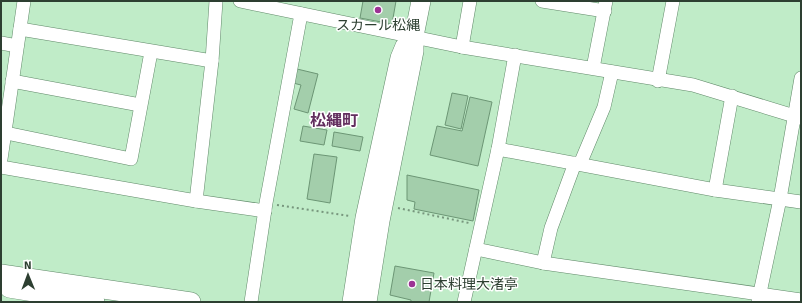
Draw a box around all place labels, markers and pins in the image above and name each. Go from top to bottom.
marker: スカール松縄 [373,5,383,15]
place label: スカール松縄 [336,17,420,34]
place label: 日本料理大渚亭 [420,276,518,293]
marker: 日本料理大渚亭 [407,279,417,289]

